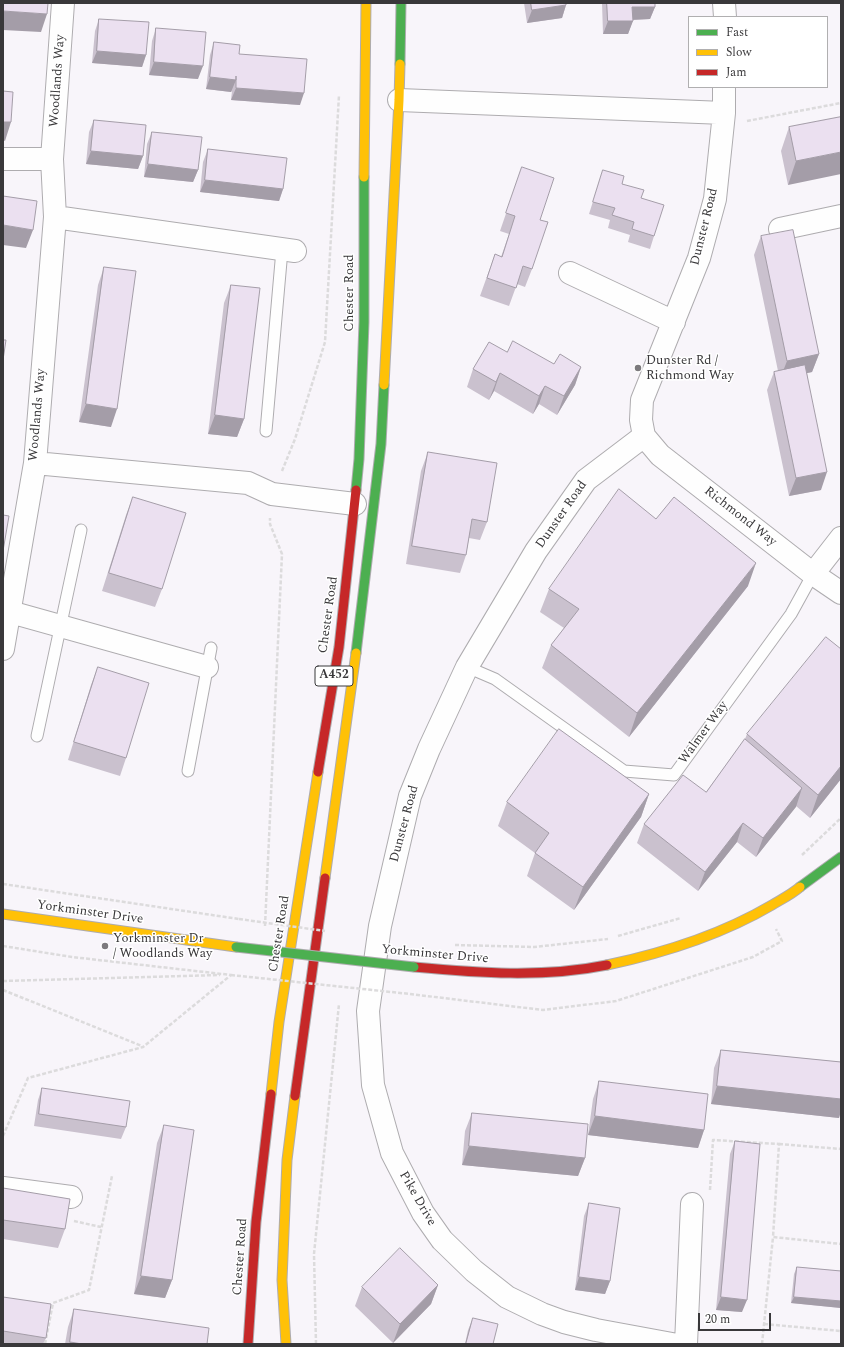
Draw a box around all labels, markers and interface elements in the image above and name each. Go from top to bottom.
legend [688,16,828,88]
text: Fast [726,23,748,42]
street label: Woodlands Way [47,34,69,128]
text: Slow [726,43,751,62]
text: Jam [726,63,747,82]
street label: Dunster Road [688,187,722,267]
street label: Chester Road [342,254,358,332]
place label: Dunster Rd / Richmond Way [646,353,734,384]
marker: Dunster Rd / Richmond Way [633,363,643,373]
street label: Woodlands Way [26,368,50,462]
street label: Dunster Road [533,478,591,552]
street label: Richmond Way [701,484,779,550]
street label: Chester Road [316,576,342,654]
road number: A452 [315,666,353,686]
street label: Walmer Way [676,699,732,767]
street label: Dunster Road [387,784,423,864]
street label: Chester Road [266,895,294,973]
street label: Yorkminster Drive [36,898,144,928]
place label: Yorkminster Dr / Woodlands Way [113,931,212,962]
marker: Yorkminster Dr / Woodlands Way [100,941,110,951]
street label: Yorkminster Drive [381,943,489,967]
street label: Pike Drive [395,1169,439,1229]
street label: Chester Road [231,1218,251,1296]
scale bar [700,1305,773,1331]
text: 20 m [705,1310,730,1329]

